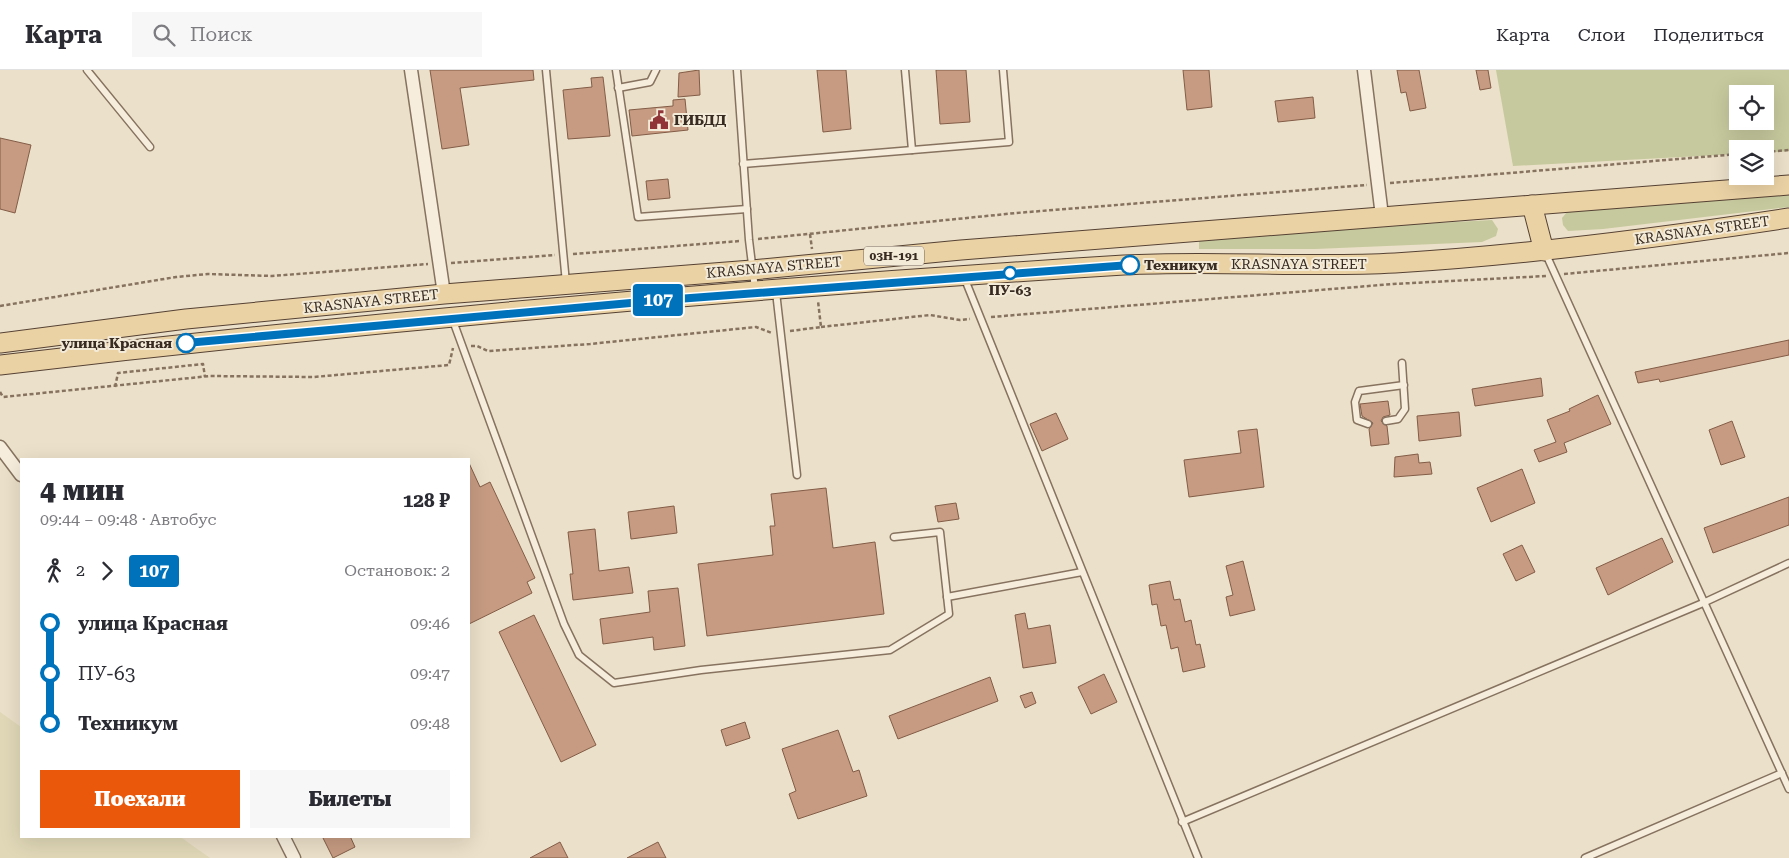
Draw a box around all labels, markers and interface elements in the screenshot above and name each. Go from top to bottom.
search box [132,12,482,57]
text: Карта [25,21,102,49]
icon: search [150,21,178,49]
text: Поиск [190,23,253,46]
text: Карта [1496,24,1550,45]
text: Слои [1578,24,1625,45]
text: Поделиться [1653,24,1764,45]
map controls [1729,85,1774,185]
button: locate [1729,85,1774,130]
public building icon: ГИБДД [648,109,670,131]
place label: ГИБДД [674,112,726,128]
button: layers [1729,140,1774,185]
street label: KRASNAYA STREET [1634,213,1770,247]
road number: 03Н-191 [864,247,924,266]
street label: KRASNAYA STREET [706,253,842,281]
marker: Техникум [1120,255,1140,275]
street label: KRASNAYA STREET [1231,256,1367,272]
place label: Техникум [1144,257,1218,273]
marker: ПУ-63 [1003,266,1017,280]
place label: ПУ-63 [989,282,1031,298]
line badge: 107 [629,284,687,316]
street label: KRASNAYA STREET [303,286,439,316]
text: 107 [643,289,673,310]
marker: улица Красная [176,333,196,353]
place label: улица Красная [62,335,172,351]
text: 4 мин [40,474,124,507]
text: 128 ₽ [403,489,450,512]
text: 09:44 – 09:48 · Автобус [40,510,216,529]
icon: walk [40,557,68,585]
icon: forward [93,557,121,585]
text: 107 [139,560,169,581]
text: 2 [76,561,85,580]
text: Остановок: 2 [344,561,450,580]
text: улица Красная [78,612,228,635]
text: 09:46 [410,614,450,633]
text: ПУ-63 [78,662,135,685]
text: 09:47 [410,664,450,683]
text: Техникум [78,712,178,735]
text: 09:48 [410,714,450,733]
button: Поехали [40,770,240,828]
button: Билеты [250,770,450,828]

